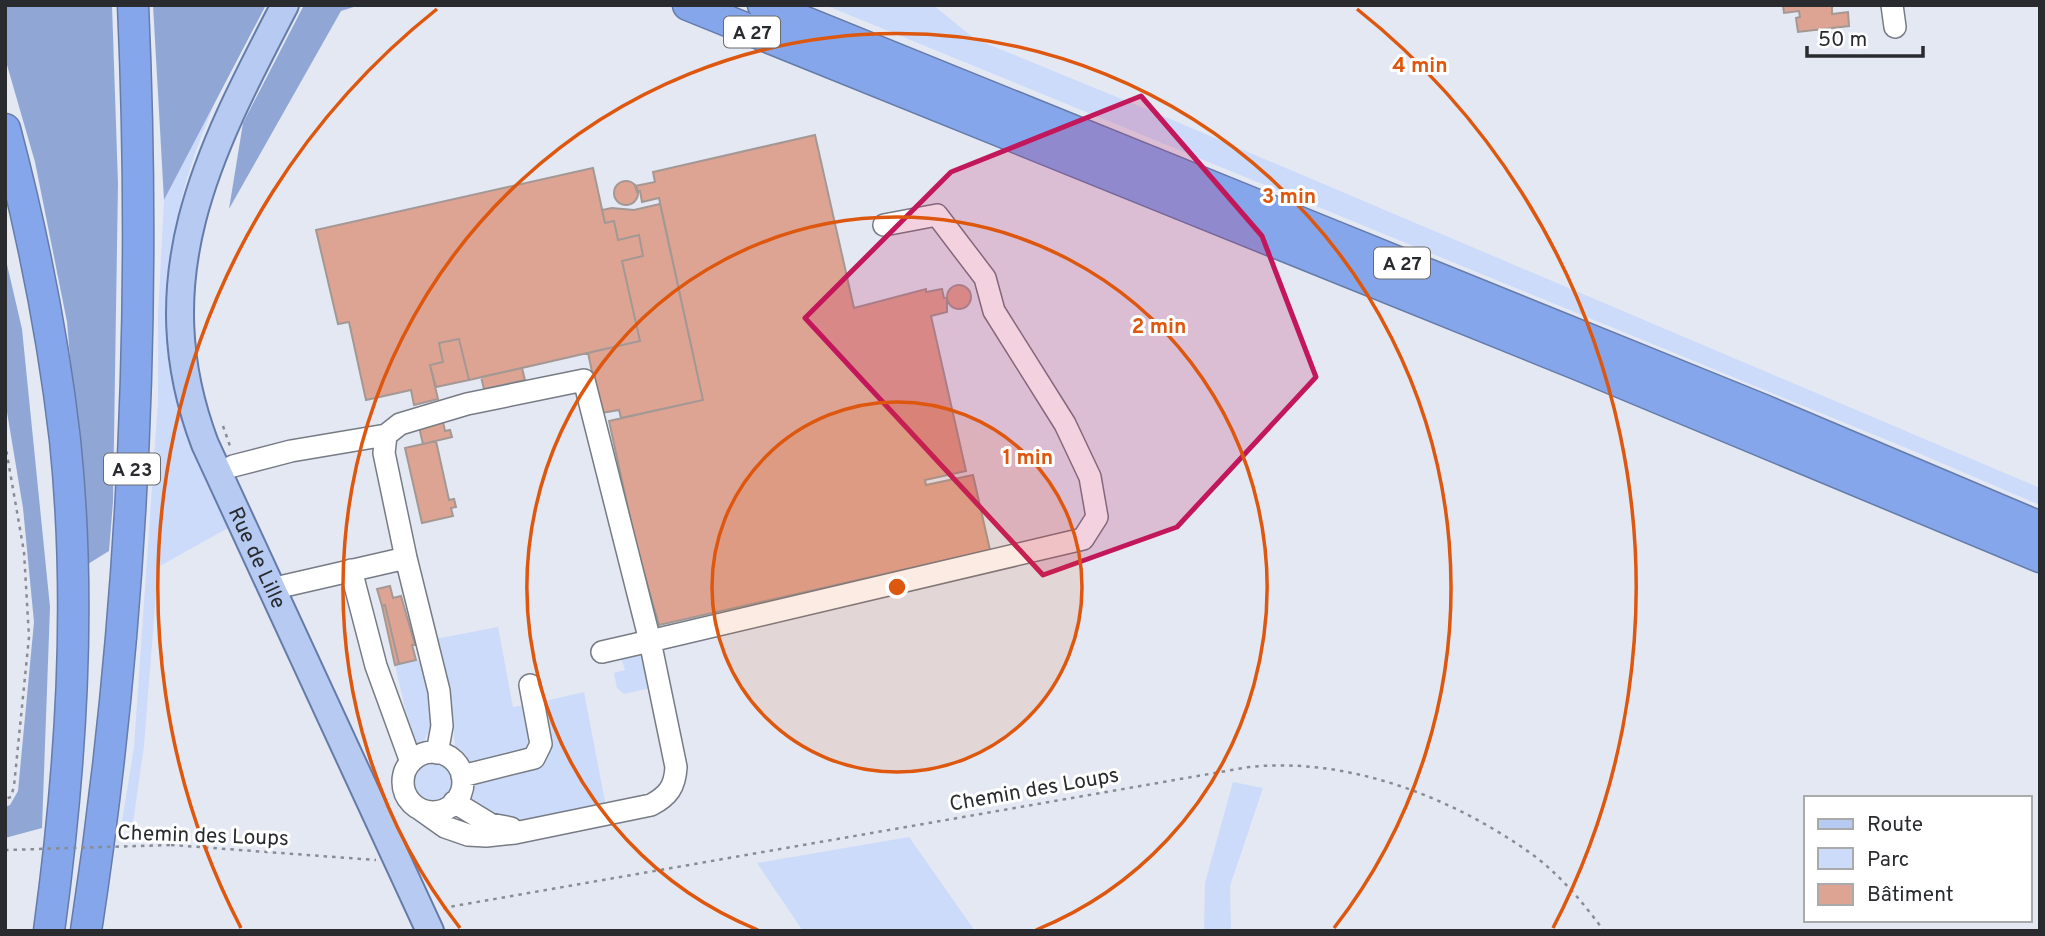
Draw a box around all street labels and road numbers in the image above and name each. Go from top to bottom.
road number: A 27 [724,16,780,48]
road number: A 27 [1374,247,1430,278]
road number: A 23 [104,454,160,484]
street label: Rue de Lille [221,503,291,613]
street label: Chemin des Loups [947,762,1121,819]
street label: Chemin des Loups [117,820,289,853]

